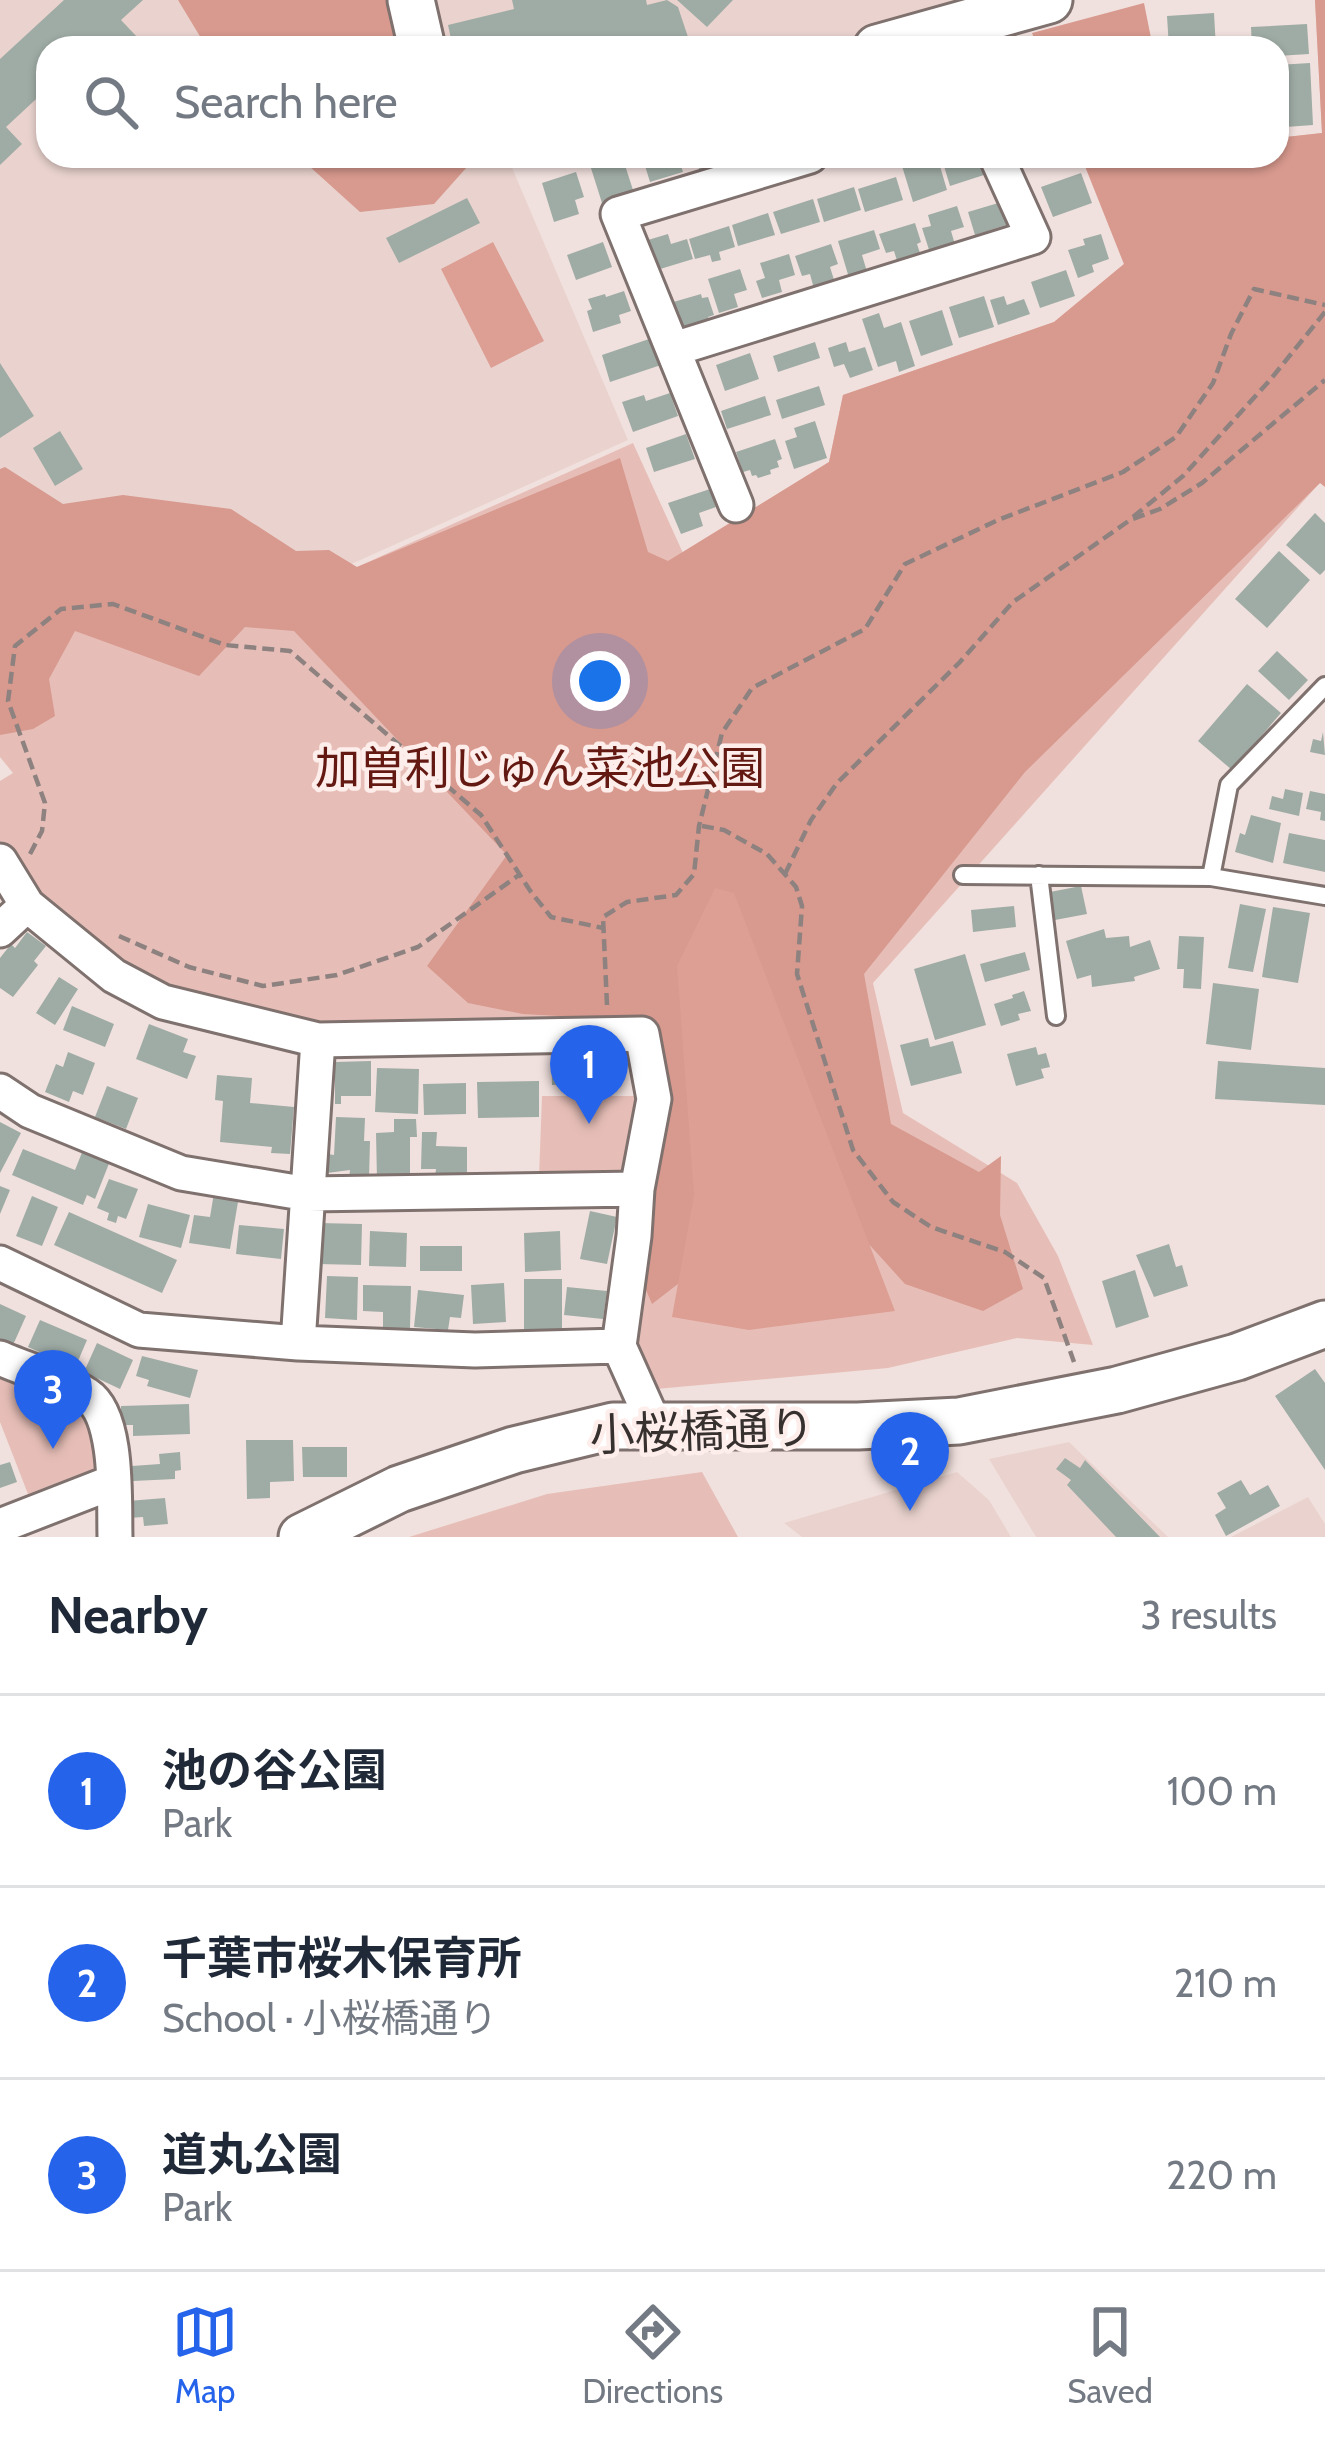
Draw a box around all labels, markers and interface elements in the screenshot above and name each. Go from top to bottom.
search box [36,36,1289,168]
icon: search [78,69,144,135]
text: Search here [174,75,398,129]
your location [570,651,630,711]
park label: 加曽利じゅん菜池公園 [315,741,765,795]
pin: 1 [550,1025,628,1124]
pin: 3 [14,1350,92,1449]
street label: 小桜橋通り [589,1400,815,1462]
pin: 2 [871,1412,949,1511]
text: Nearby [48,1584,208,1646]
text: 3 results [1140,1591,1277,1639]
text: 池の谷公園 [162,1743,387,1797]
text: 1 [80,1767,94,1815]
text: 100 m [1167,1767,1277,1815]
text: Park [162,1799,232,1847]
text: 千葉市桜木保育所 [162,1931,522,1985]
text: 2 [77,1959,97,2007]
text: 210 m [1174,1959,1277,2007]
text: School · 小桜橋通り [162,1994,498,2042]
text: 道丸公園 [162,2127,342,2181]
text: 3 [76,2151,98,2199]
text: 220 m [1166,2151,1277,2199]
text: Park [162,2183,232,2231]
tab: Map [172,2299,238,2411]
tab: Directions [582,2299,723,2411]
tab: Saved [1067,2299,1153,2411]

